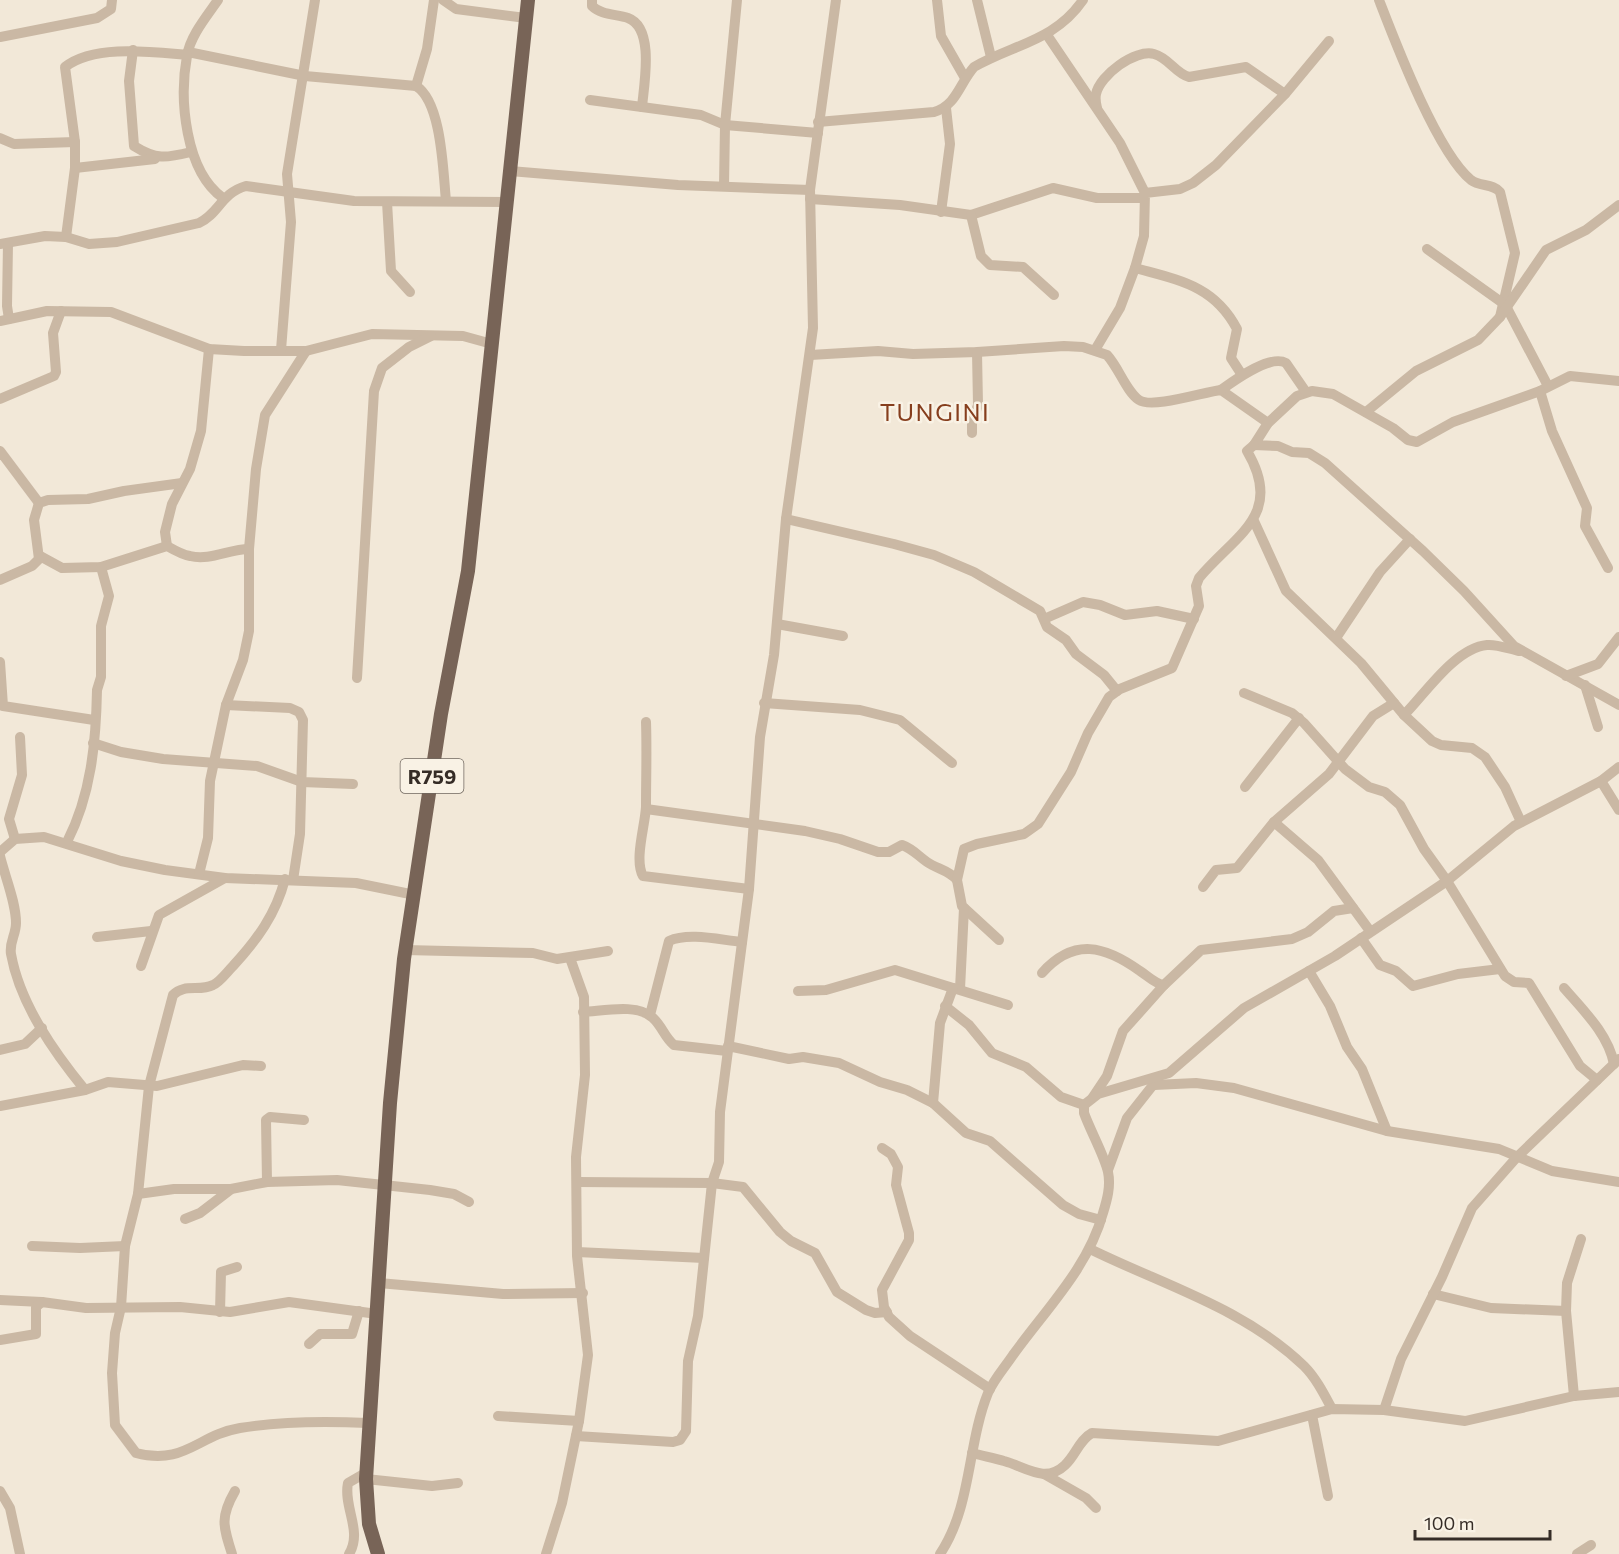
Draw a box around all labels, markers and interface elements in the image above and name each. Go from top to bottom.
district label: TUNGINI [880,397,990,426]
road number: R759 [400,759,464,793]
scale bar [1415,1503,1550,1541]
text: 100 m [1424,1512,1474,1534]

